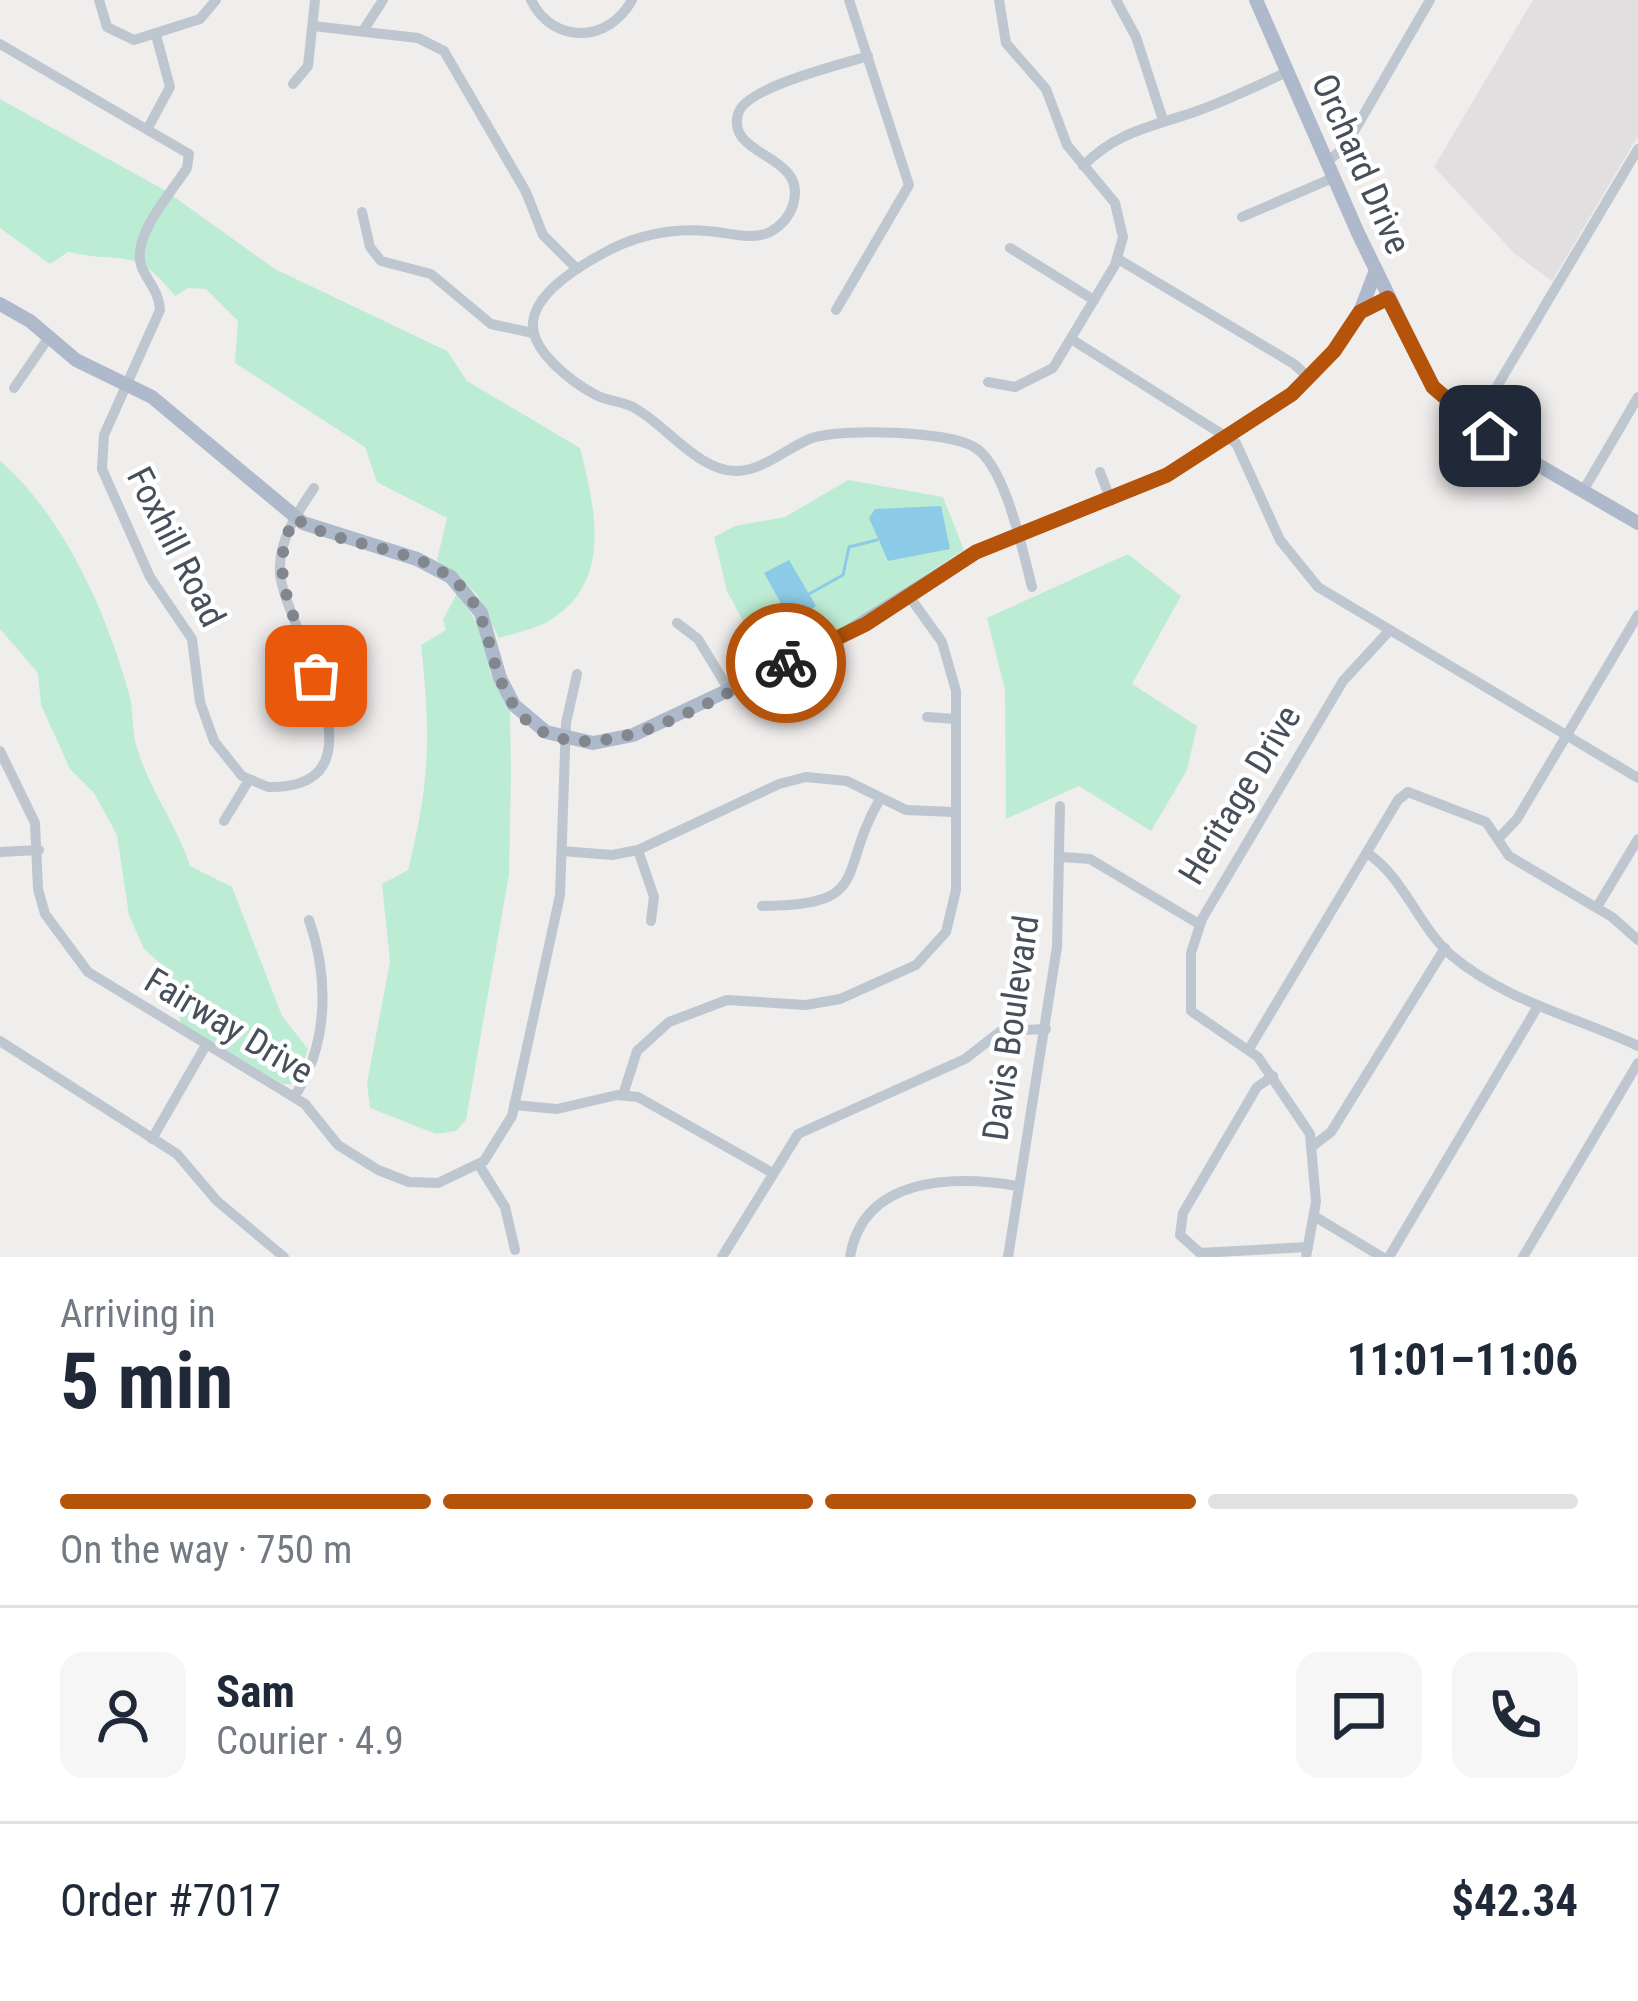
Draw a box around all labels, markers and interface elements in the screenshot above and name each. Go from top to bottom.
street label: Orchard Drive [1303,68,1419,260]
pin [1439,385,1541,487]
icon: home [1457,403,1523,469]
street label: Foxhill Road [118,460,234,634]
courier [726,603,846,723]
pin [265,625,367,727]
icon: bike [753,630,819,696]
icon: bag [283,643,349,709]
street label: Heritage Drive [1170,698,1310,892]
street label: Davis Boulevard [974,913,1048,1143]
street label: Fairway Drive [137,959,321,1093]
text: Arriving in [60,1291,216,1337]
text: 11:01–11:06 [1347,1333,1578,1386]
text: 5 min [60,1336,233,1427]
text: On the way · 750 m [60,1527,352,1573]
button: person [60,1652,186,1778]
button: chat [1296,1652,1422,1778]
button: phone [1452,1652,1578,1778]
text: Sam [216,1665,295,1718]
text: Courier · 4.9 [216,1718,404,1764]
text: Order #7017 [60,1874,281,1927]
text: $42.34 [1451,1874,1578,1927]

